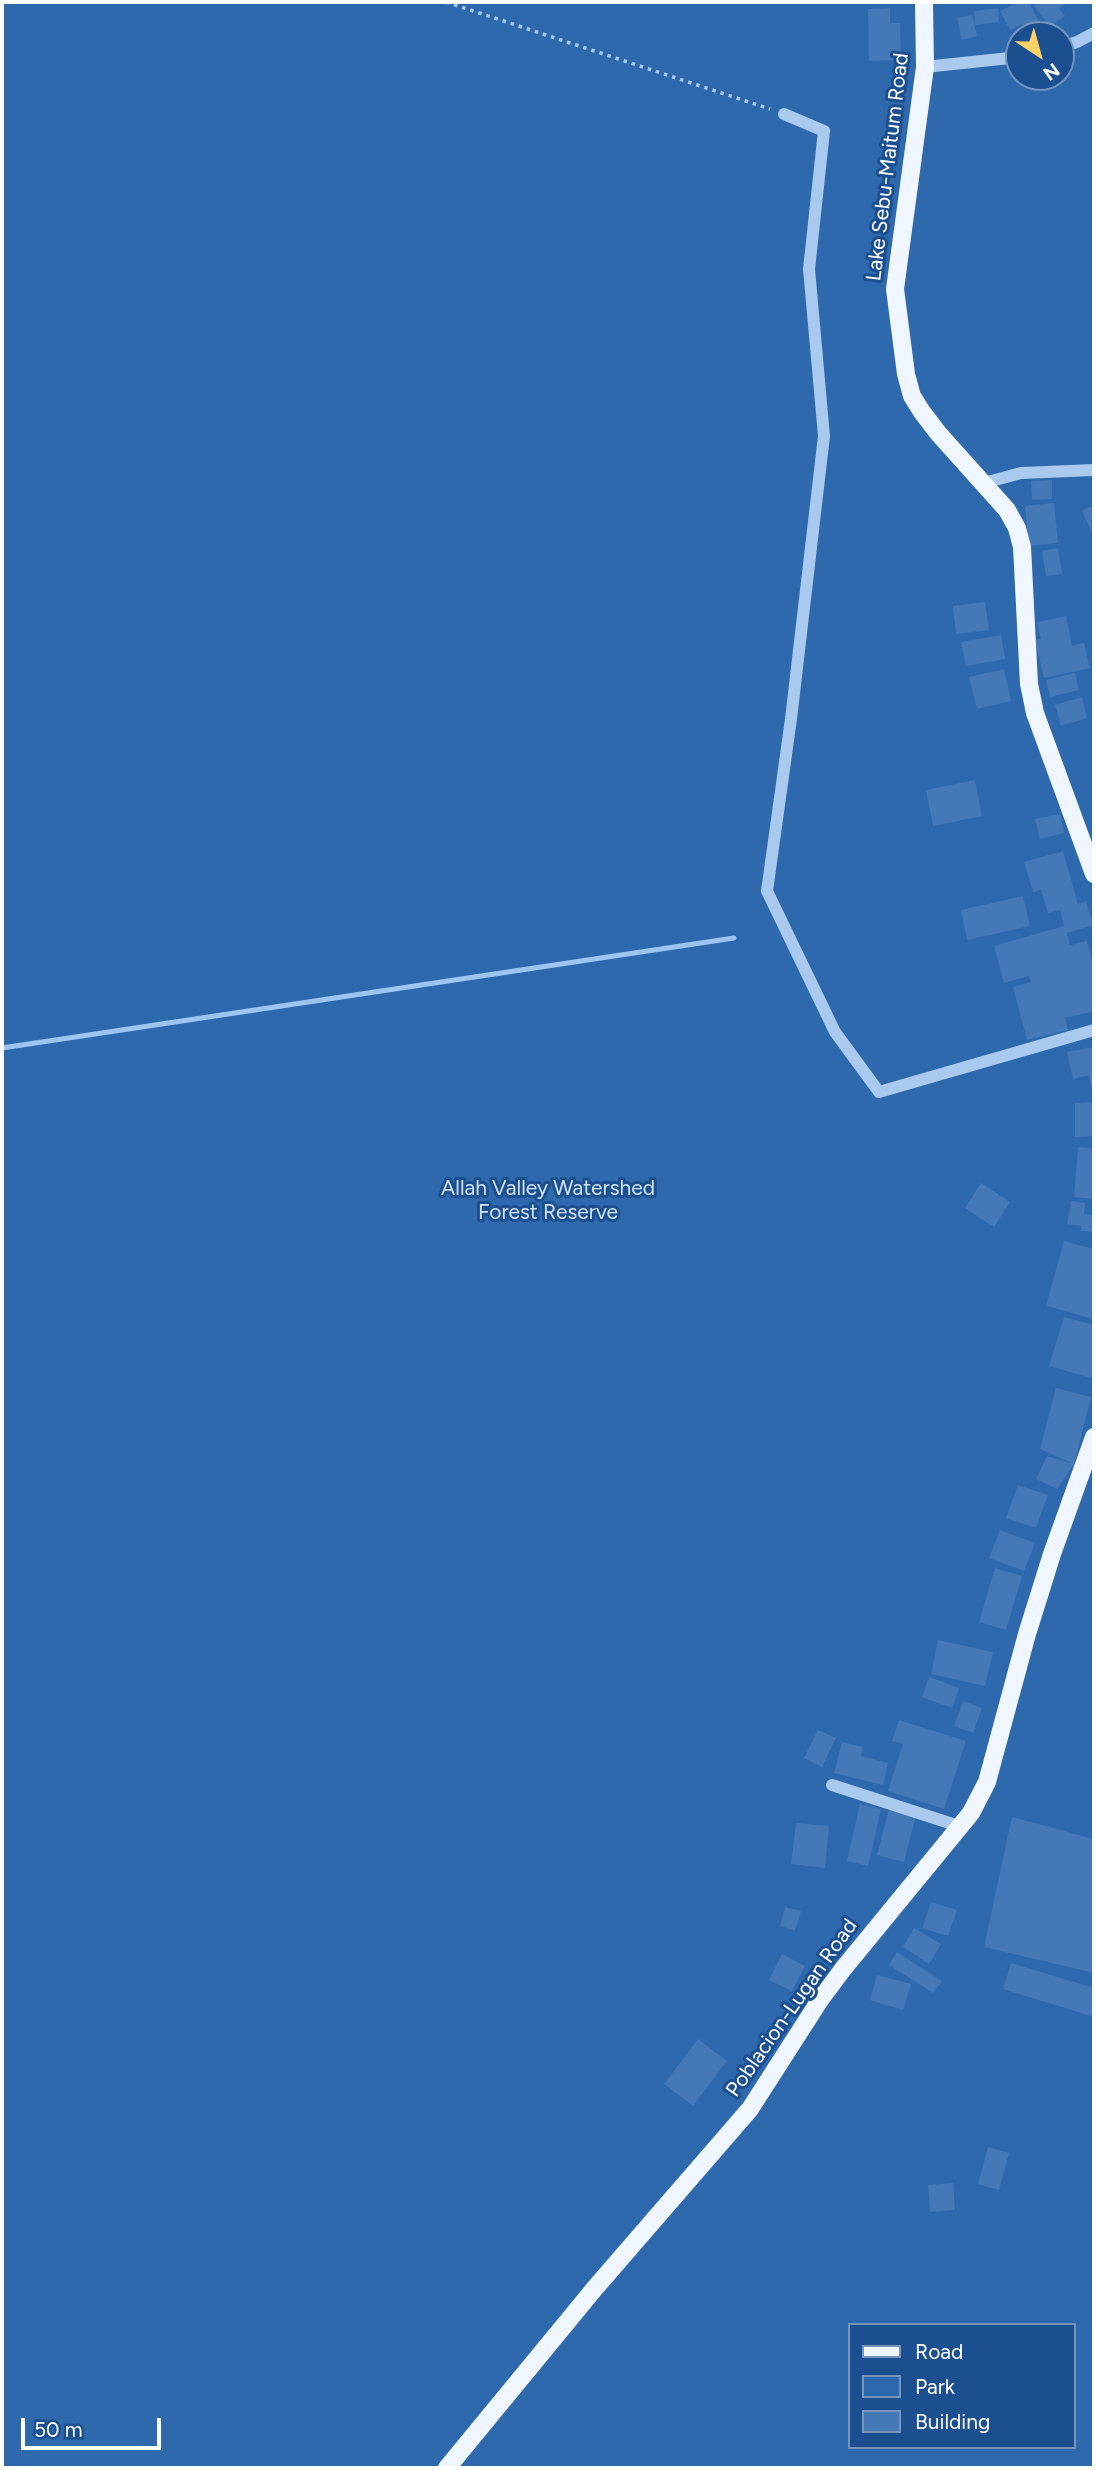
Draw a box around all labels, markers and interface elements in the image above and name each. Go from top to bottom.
north arrow [1005,21,1075,91]
street label: Lake Sebu-Maitum Road [861,51,915,283]
text: N [1039,58,1064,85]
park label: Allah Valley Watershed Forest Reserve [441,1176,655,1226]
street label: Poblacion-Lugan Road [721,1914,863,2102]
legend [848,2323,1075,2449]
text: Road [915,2339,963,2364]
text: Park [915,2374,955,2399]
scale bar [24,2404,164,2448]
text: Building [915,2409,990,2434]
text: 50 m [34,2417,83,2442]

